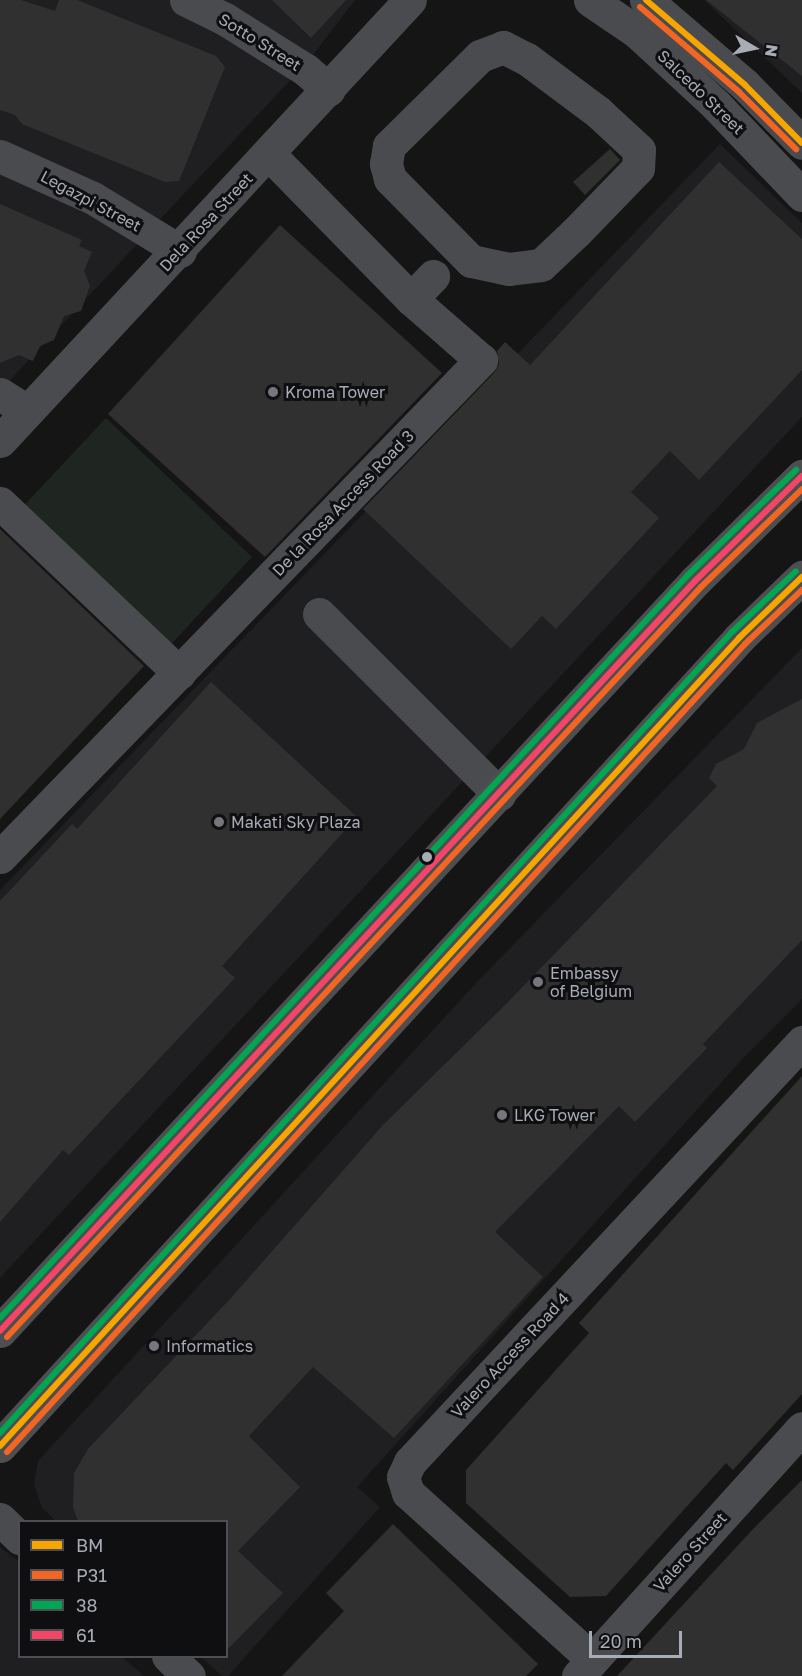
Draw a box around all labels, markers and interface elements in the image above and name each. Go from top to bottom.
street label: Sotto Street [215,9,305,75]
north arrow [724,18,784,78]
text: N [761,43,783,58]
street label: Salcedo Street [654,46,748,138]
street label: Legazpi Street [38,167,144,235]
street label: Dela Rosa Street [155,169,257,275]
place label: Kroma Tower [285,382,385,402]
marker: Kroma Tower [266,385,280,399]
street label: De la Rosa Access Road 3 [268,426,418,580]
place label: Makati Sky Plaza [231,812,360,832]
marker: Makati Sky Plaza [212,815,226,829]
unlabelled marker [421,851,433,863]
place label: Embassy of Belgium [550,963,632,1001]
marker: Embassy of Belgium [531,975,545,989]
place label: LKG Tower [514,1105,595,1125]
marker: LKG Tower [495,1108,509,1122]
street label: Valero Access Road 4 [447,1289,573,1421]
place label: Informatics [166,1336,253,1356]
marker: Informatics [147,1339,161,1353]
street label: Valero Street [649,1508,731,1596]
legend [18,1520,228,1658]
text: BM [76,1534,104,1556]
text: P31 [76,1564,107,1586]
text: 38 [76,1594,98,1616]
scale bar [592,1619,685,1657]
text: 61 [76,1624,96,1646]
text: 20 m [600,1630,642,1652]

